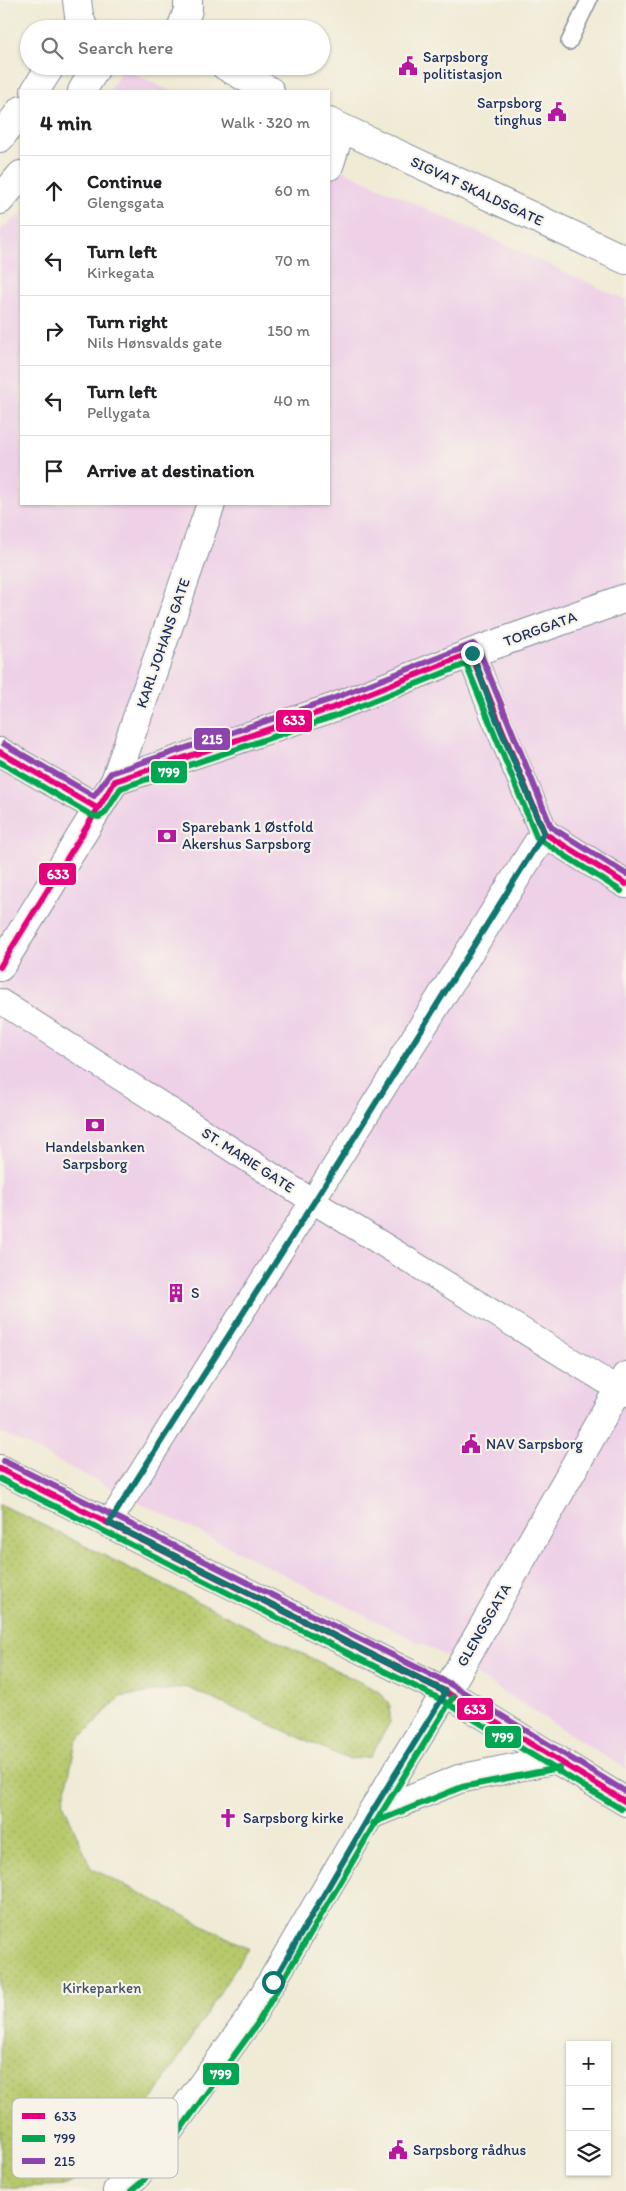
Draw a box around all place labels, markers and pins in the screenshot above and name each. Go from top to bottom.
place label: Sarpsborg politistasjon [423,48,502,83]
public building icon: Sarpsborg politistasjon [397,55,419,77]
place label: Sarpsborg tinghus [477,94,542,129]
public building icon: Sarpsborg tinghus [546,101,568,123]
place label: Sparebank 1 Østfold Akershus Sarpsborg [182,818,314,853]
bank icon: Sparebank 1 Østfold Akershus Sarpsborg [156,825,178,847]
bank icon: Handelsbanken Sarpsborg [84,1114,106,1136]
place label: Handelsbanken Sarpsborg [45,1138,145,1173]
building icon: S [165,1282,187,1304]
place label: S [191,1284,199,1302]
public building icon: NAV Sarpsborg [460,1433,482,1455]
place label: NAV Sarpsborg [486,1435,583,1453]
church icon: Sarpsborg kirke [217,1807,239,1829]
place label: Sarpsborg kirke [243,1809,344,1827]
public building icon: Sarpsborg rådhus [387,2139,409,2161]
place label: Sarpsborg rådhus [413,2141,527,2159]

